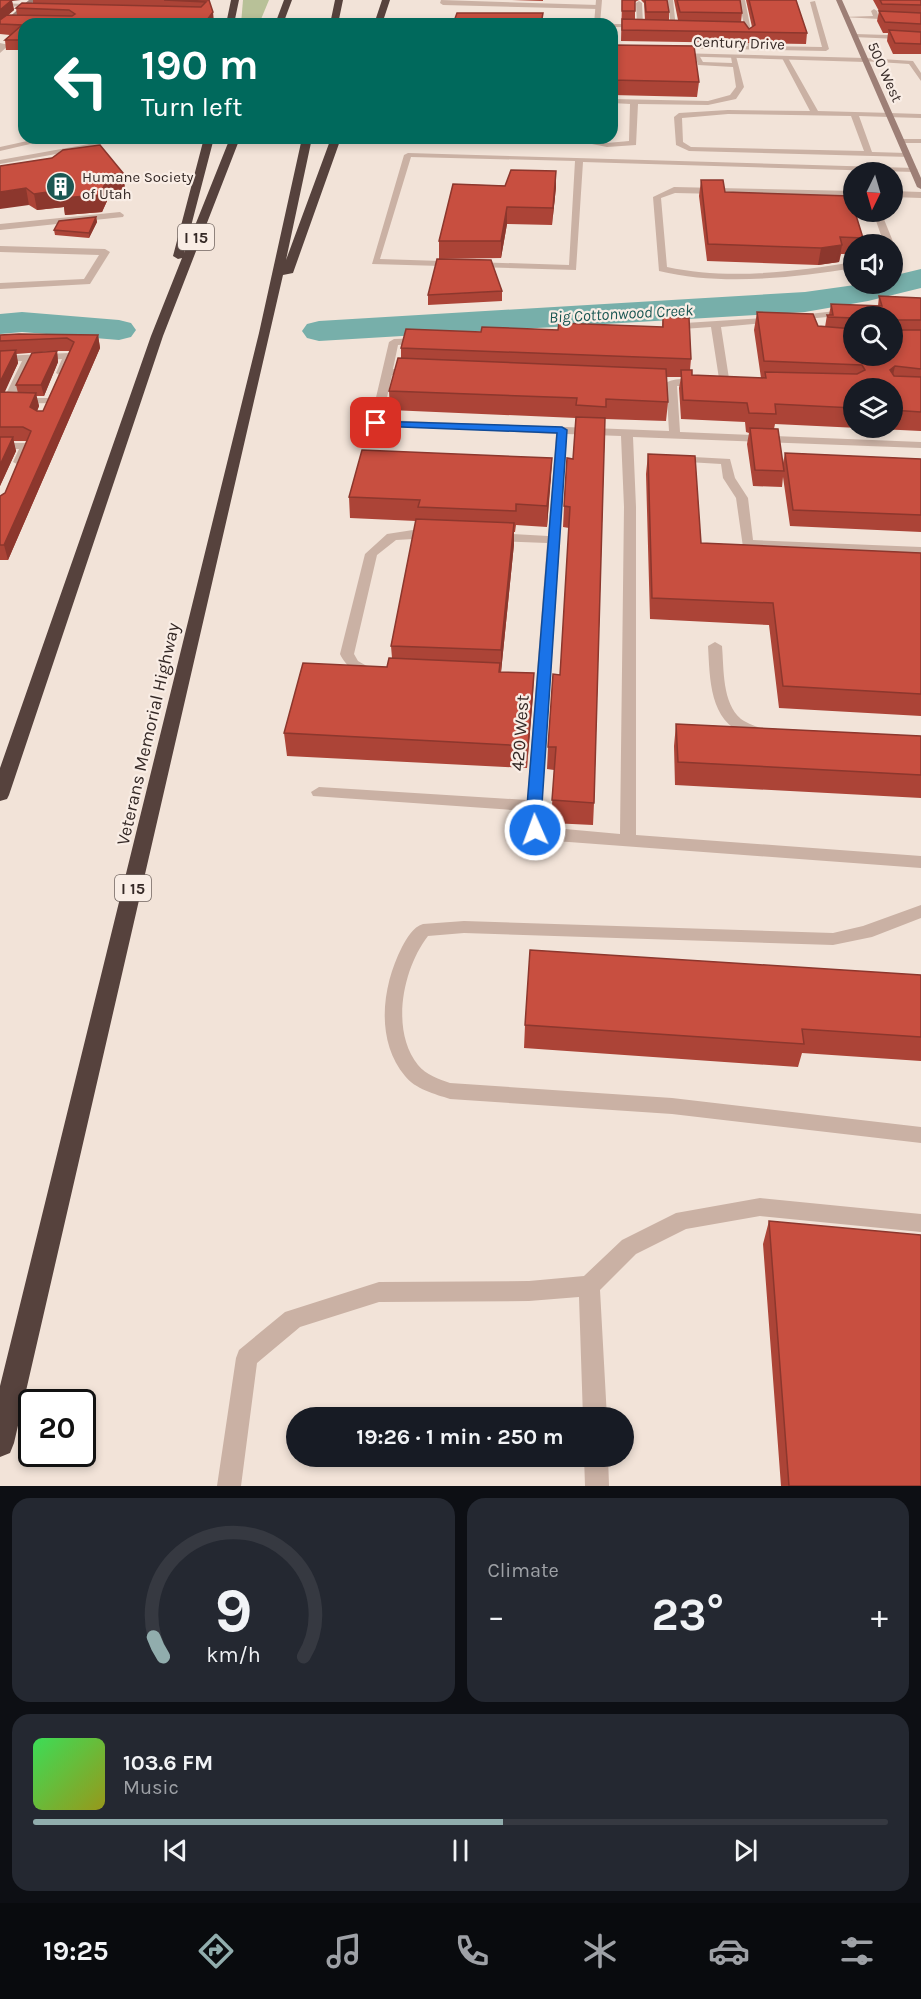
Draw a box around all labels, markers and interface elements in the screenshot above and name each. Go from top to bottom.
street label: Century Drive [693,32,785,54]
street label: 500 West [864,39,906,105]
text: 190 m [141,40,259,90]
icon: left [42,42,120,120]
text: Turn left [141,91,242,123]
north arrow [843,162,903,222]
map controls [843,162,903,438]
place label: Humane Society of Utah [82,168,194,203]
building icon: Humane Society of Utah [45,170,77,202]
road number: I 15 [178,224,214,250]
button: sound [843,234,903,294]
water label: Big Cottonwood Creek [548,300,694,327]
button: search [843,306,903,366]
button: layers [843,378,903,438]
pin [350,397,401,448]
icon: arrive [359,406,392,439]
street label: Veterans Memorial Highway [112,620,184,847]
street label: 420 West [506,694,534,772]
position arrow [503,798,567,862]
road number: I 15 [115,875,151,901]
speed limit sign: 20 [18,1389,96,1467]
text: 19:26 · 1 min · 250 m [356,1424,564,1450]
text: Climate [488,1559,559,1582]
text: 9 [214,1574,252,1647]
text: 23° [651,1589,724,1641]
text: − [488,1597,505,1635]
text: + [871,1597,888,1635]
text: km/h [206,1642,260,1667]
text: 103.6 FM [123,1750,213,1776]
text: Music [123,1776,179,1799]
icon: previous [159,1834,192,1867]
icon: pause [444,1834,477,1867]
icon: next [729,1834,762,1867]
icon: directions [195,1930,237,1972]
icon: music [323,1930,365,1972]
icon: phone [451,1930,493,1972]
icon: climate [579,1930,621,1972]
icon: car [708,1930,750,1972]
icon: filters [836,1930,878,1972]
text: 19:25 [43,1935,109,1967]

